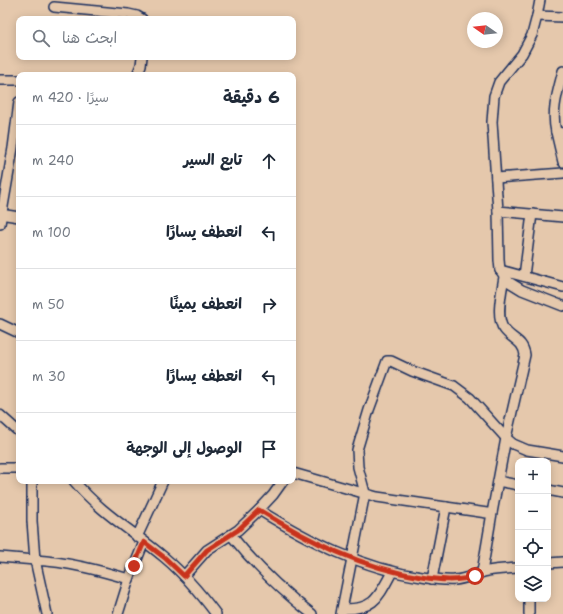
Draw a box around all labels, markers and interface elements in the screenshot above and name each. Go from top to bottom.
north arrow [467,12,503,48]
search box [16,16,296,60]
icon: search [30,27,52,49]
text: ابحث هنا [62,28,117,48]
text: 6 دقيقة [223,86,280,108]
text: سيرًا · 420 m [32,89,109,106]
text: تابع السير [183,150,242,170]
icon: ahead [258,150,280,172]
text: 240 m [32,152,74,169]
text: انعطف يسارًا [166,222,242,242]
icon: left [258,222,280,244]
text: 100 m [32,224,71,241]
text: انعطف يمينًا [170,294,242,314]
icon: right [258,294,280,316]
text: 50 m [32,296,65,313]
text: انعطف يسارًا [166,366,242,386]
icon: left [258,366,280,388]
text: 30 m [32,368,66,385]
text: الوصول إلى الوجهة [126,438,242,458]
icon: arrive [258,438,280,460]
map controls [515,458,551,602]
button: + [515,458,551,494]
button: − [515,494,551,530]
button: locate [515,530,551,566]
route end [125,557,143,575]
button: layers [515,566,551,602]
route start [466,567,484,585]

